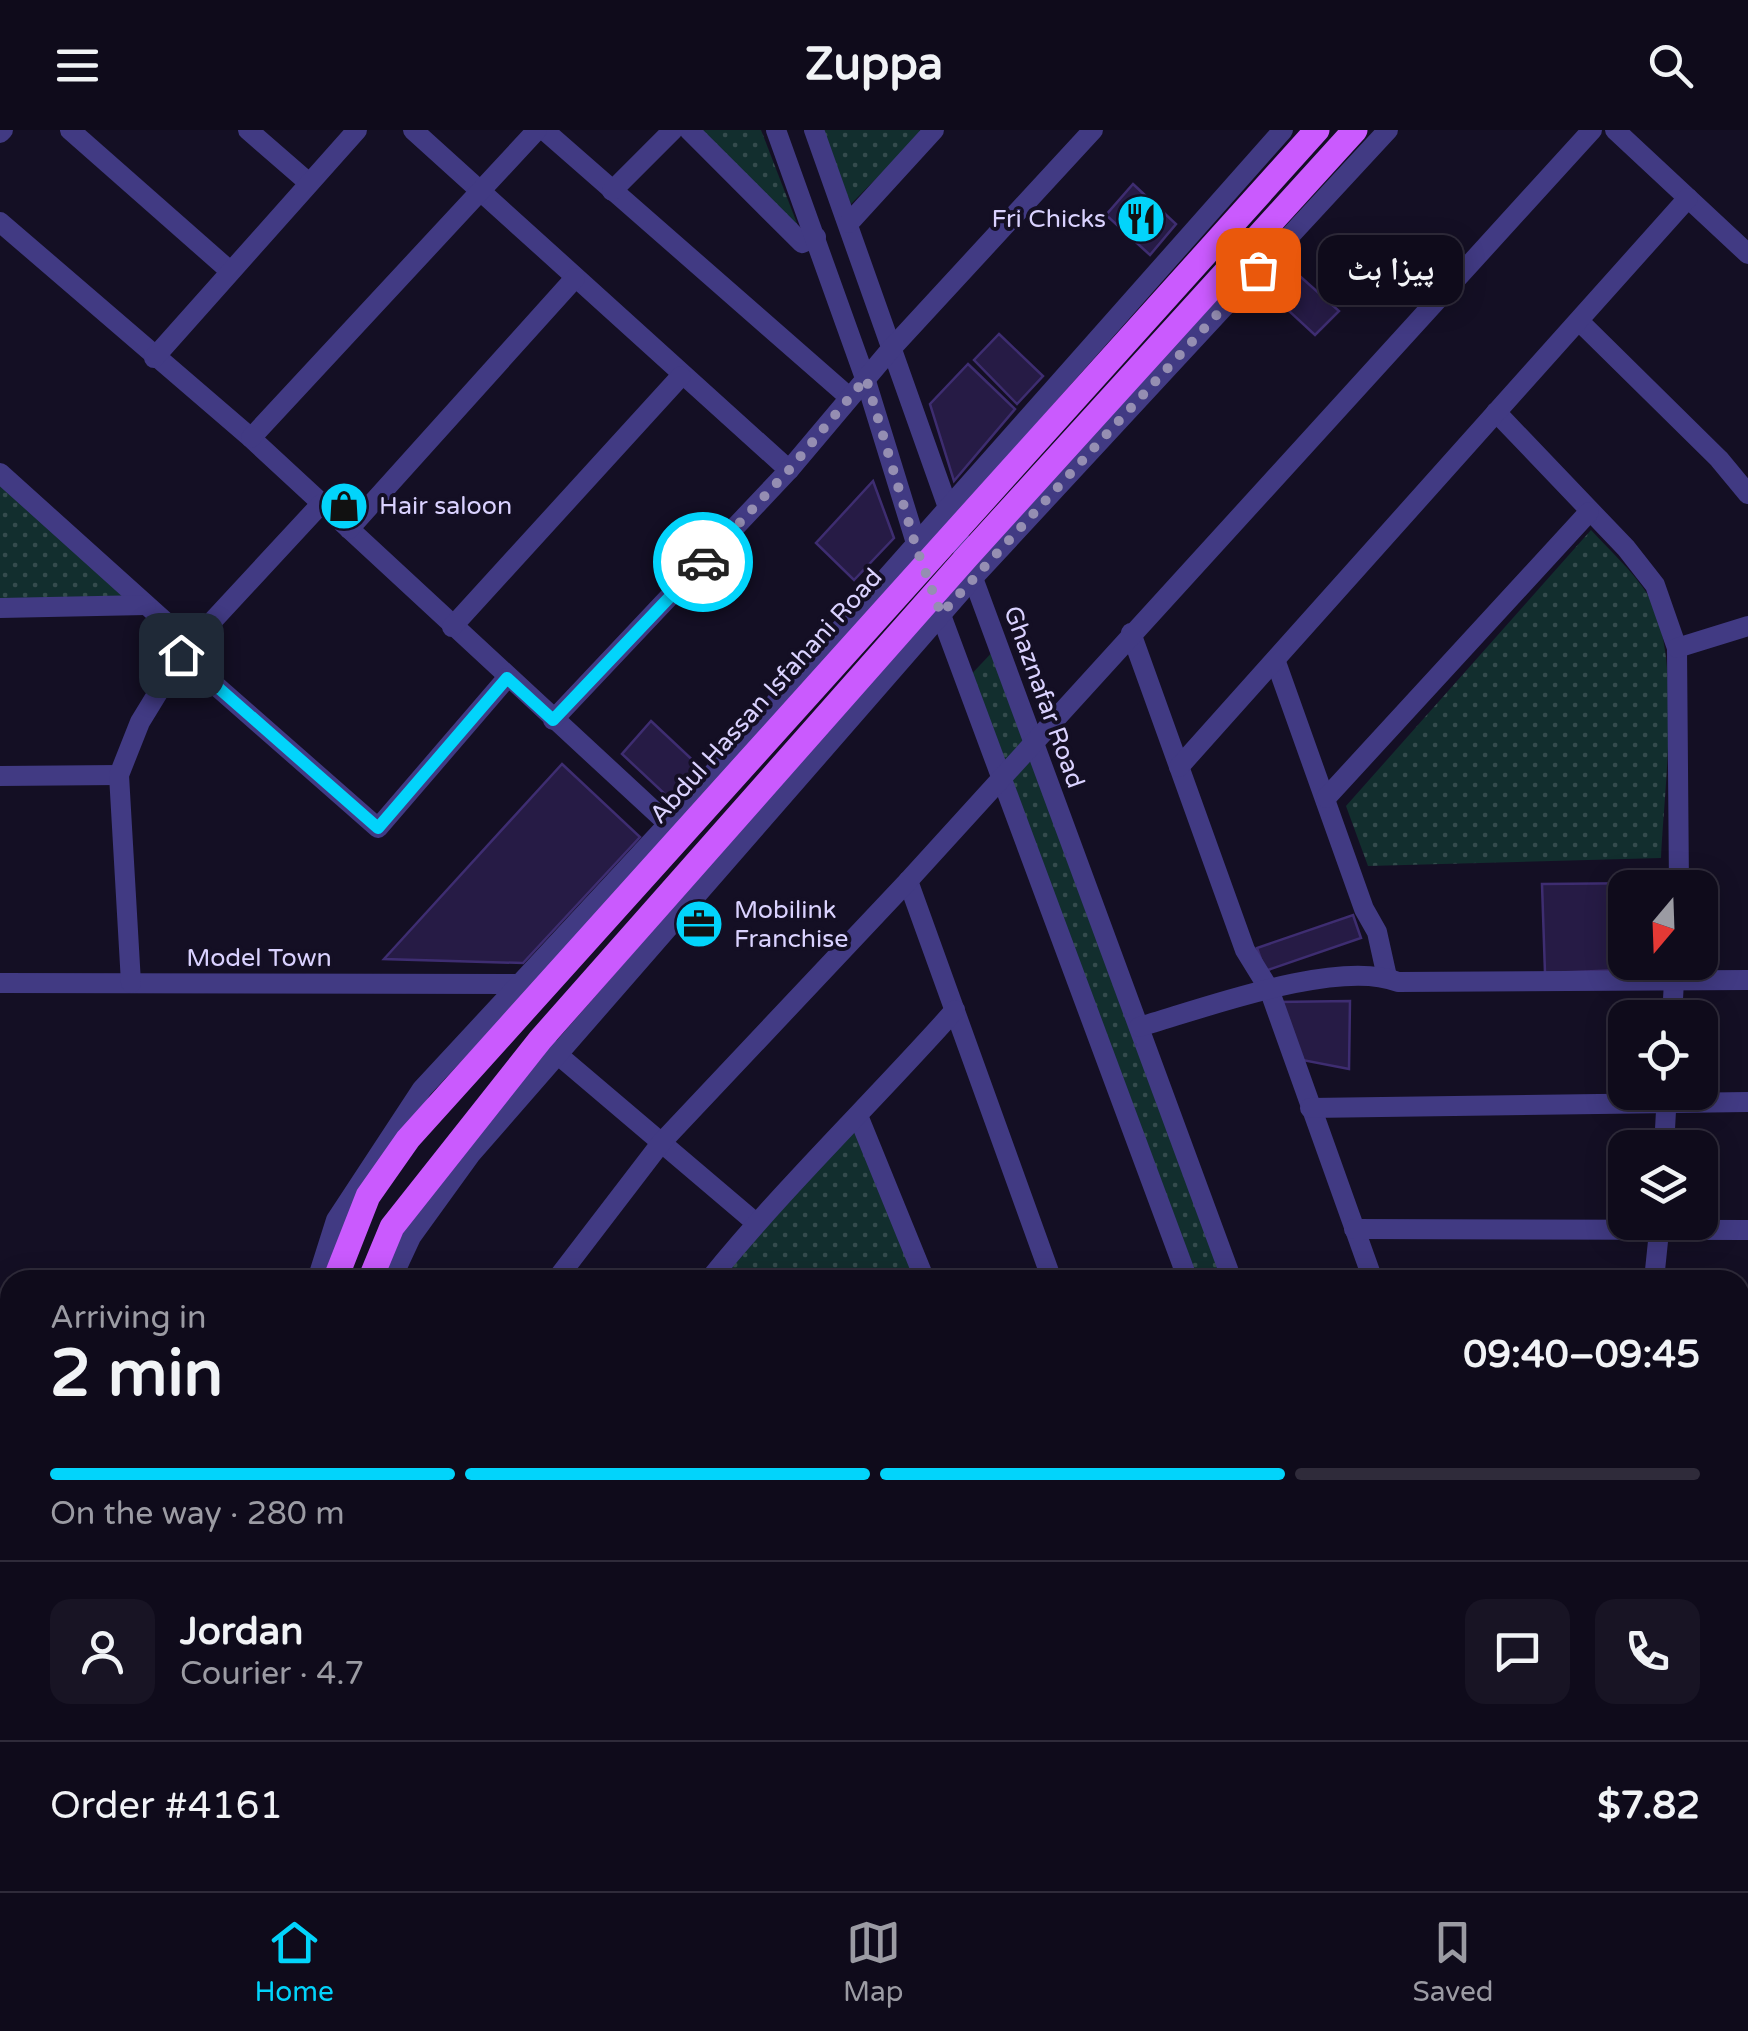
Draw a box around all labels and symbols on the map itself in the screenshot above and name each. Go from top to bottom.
restaurant icon: Fri Chicks [1115,193,1167,245]
place label: Fri Chicks [992,204,1106,234]
pin [1216,228,1301,313]
callout: پیزا ہٹ [1318,235,1463,305]
shop icon: Hair saloon [318,480,370,532]
place label: Hair saloon [379,491,512,521]
courier [653,512,753,612]
street label: Abdul Hassan Isfahani Road [644,562,888,830]
street label: Ghaznafar Road [997,602,1091,792]
pin [139,613,224,698]
north arrow [1608,870,1718,980]
place label: Mobilink Franchise [734,895,848,954]
office icon: Mobilink Franchise [673,898,725,950]
street label: Model Town [186,943,332,973]

